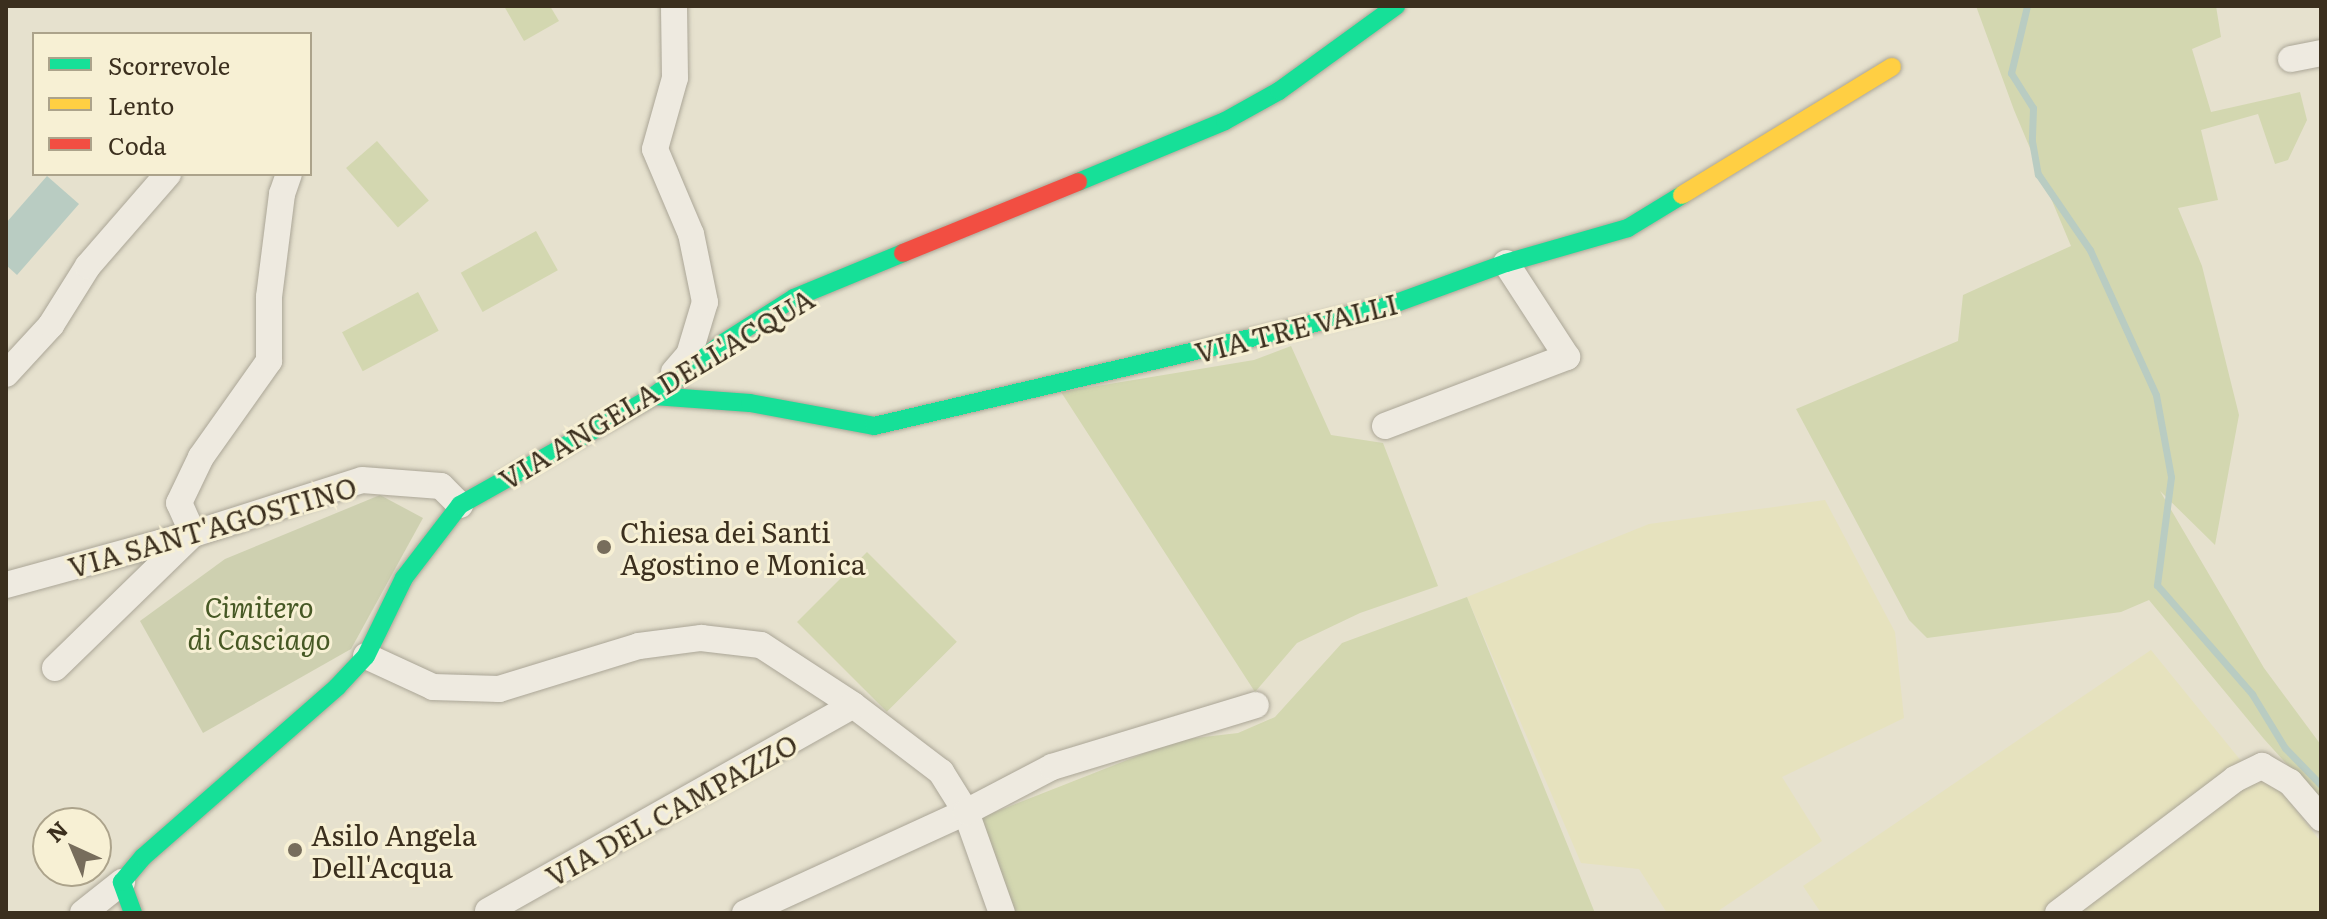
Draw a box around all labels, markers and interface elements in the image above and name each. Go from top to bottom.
legend [32,32,312,176]
text: Scorrevole [108,47,230,82]
text: Lento [108,87,174,122]
text: Coda [108,127,166,162]
street label: VIA ANGELA DELL'ACQUA [492,281,820,495]
street label: VIA TRE VALLI [1191,286,1401,368]
street label: VIA SANT'AGOSTINO [64,469,360,583]
place label: Chiesa dei Santi Agostino e Monica [620,514,866,580]
marker: Chiesa dei Santi Agostino e Monica [595,538,613,556]
park label: Cimitero di Casciago [188,589,330,655]
street label: VIA DEL CAMPAZZO [539,726,803,892]
north arrow [32,807,112,887]
text: N [38,813,74,849]
place label: Asilo Angela Dell'Acqua [311,817,477,883]
marker: Asilo Angela Dell'Acqua [286,841,304,859]

